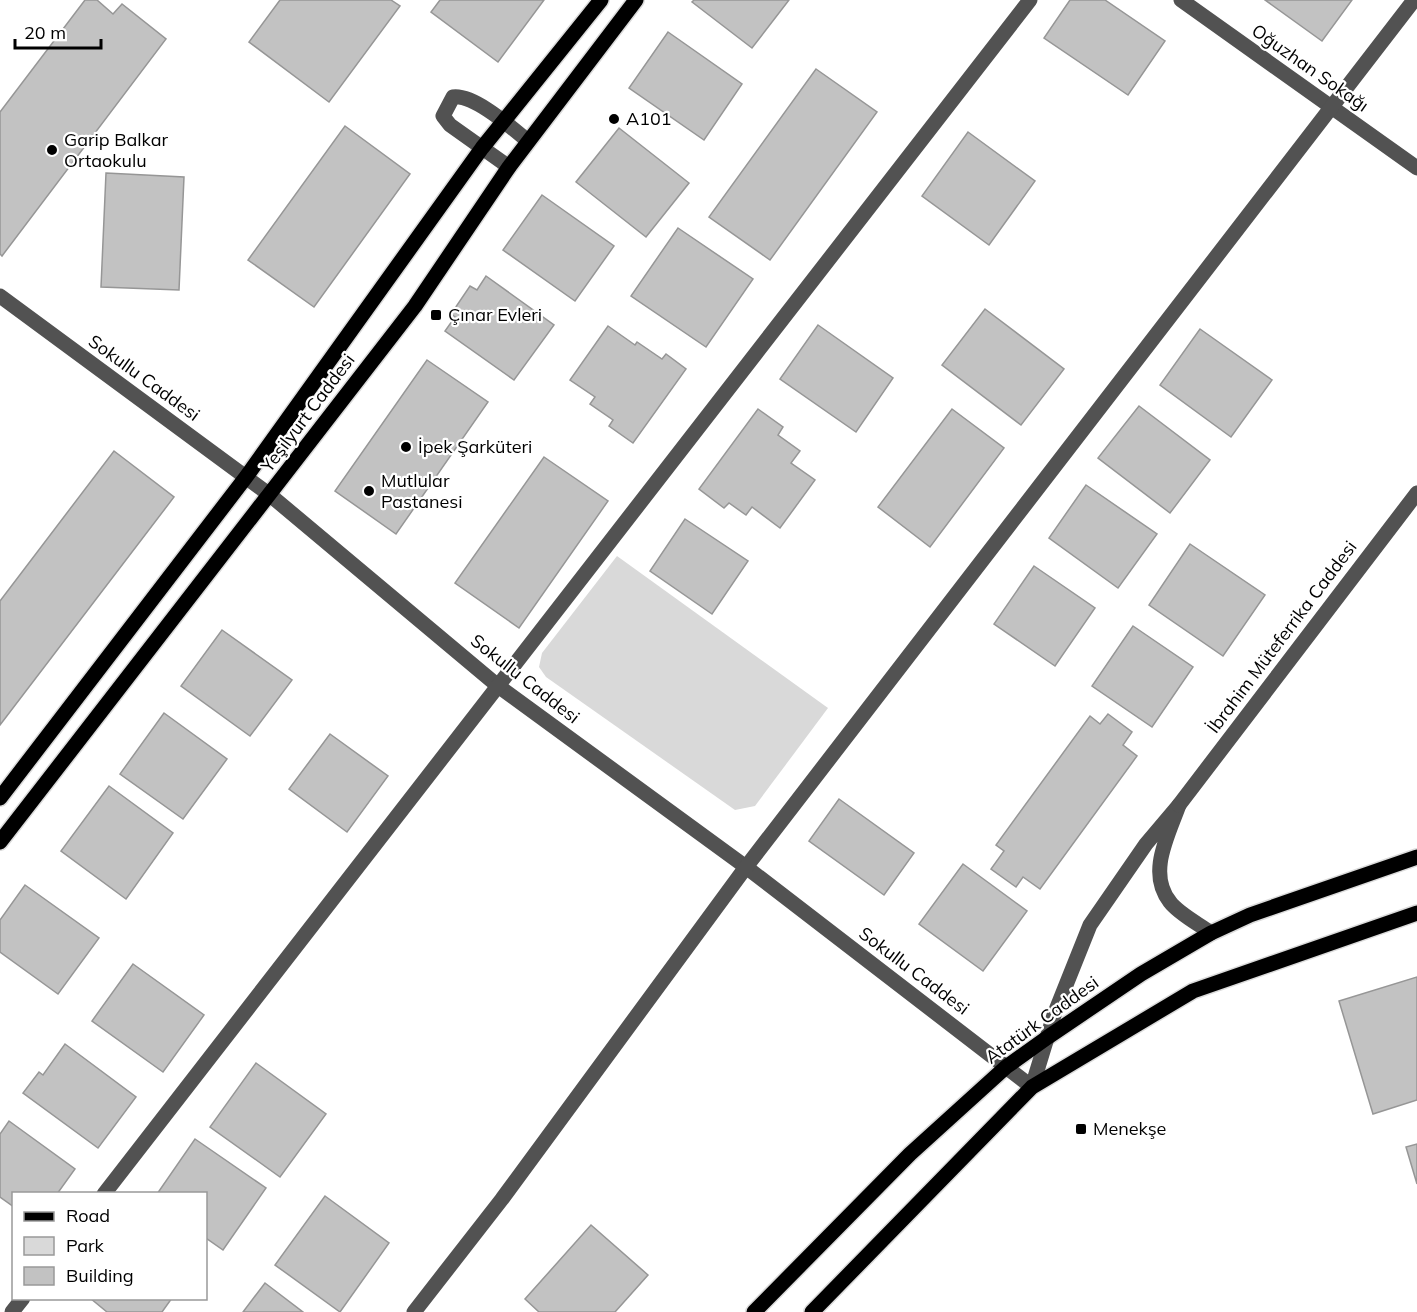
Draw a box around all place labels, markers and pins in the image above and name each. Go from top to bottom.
place label: A101 [626,107,672,130]
marker: A101 [607,112,621,126]
place label: Garip Balkar Ortaokulu [64,128,169,172]
marker: Garip Balkar Ortaokulu [45,143,59,157]
place label: Çınar Evleri [448,303,542,326]
marker: Çınar Evleri [429,308,443,322]
place label: İpek Şarküteri [418,435,532,458]
marker: İpek Şarküteri [399,440,413,454]
place label: Mutlular Pastanesi [381,469,463,513]
marker: Mutlular Pastanesi [362,484,376,498]
place label: Menekşe [1093,1117,1166,1140]
marker: Menekşe [1074,1122,1088,1136]

